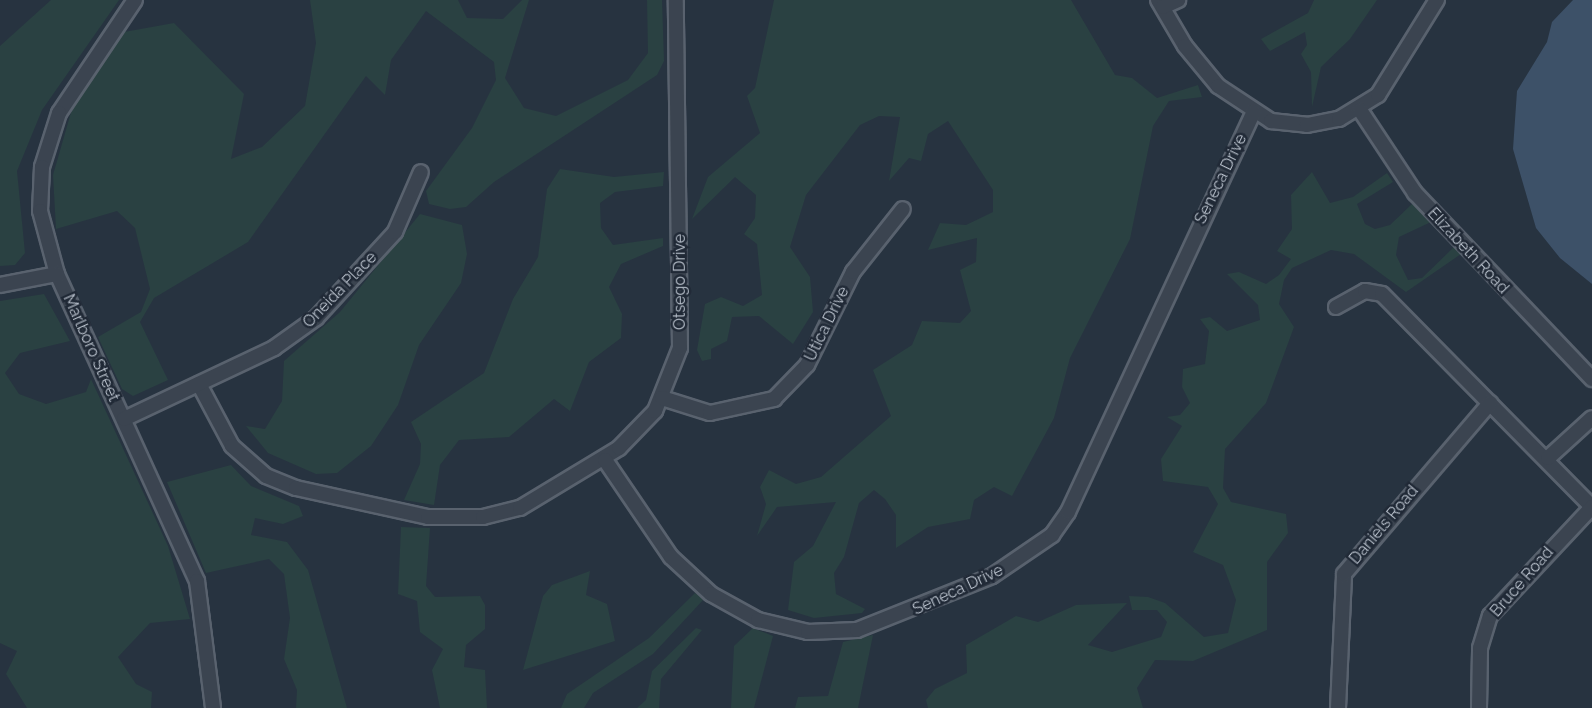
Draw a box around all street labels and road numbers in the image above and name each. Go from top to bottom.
street label: Seneca Drive [1191,131,1251,227]
street label: Elizabeth Road [1423,204,1513,298]
street label: Otsego Drive [670,234,690,330]
street label: Oneida Place [299,248,381,332]
street label: Utica Drive [801,284,853,364]
street label: Marlboro Street [59,291,123,405]
street label: Daniels Road [1346,482,1422,568]
street label: Bruce Road [1486,543,1558,621]
street label: Seneca Drive [910,561,1006,619]

